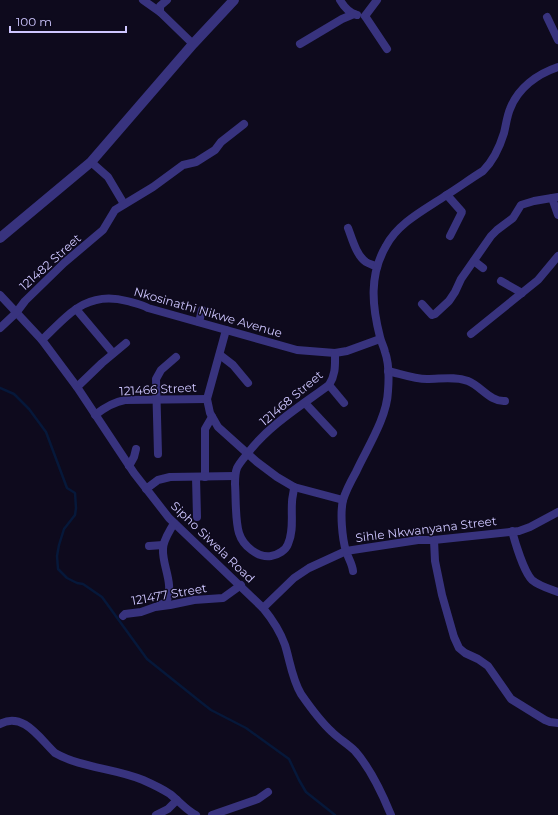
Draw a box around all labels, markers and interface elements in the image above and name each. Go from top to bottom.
scale bar [10,8,126,34]
text: 100 m [16,14,52,29]
street label: 121482 Street [16,230,84,293]
street label: Nkosinathi Nikwe Avenue [132,284,284,340]
street label: 121468 Street [256,367,326,429]
street label: 121466 Street [119,379,197,399]
street label: Sipho Siwela Road [168,498,258,586]
street label: Sihle Nkwanyana Street [355,513,498,545]
street label: 121477 Street [130,580,208,608]

